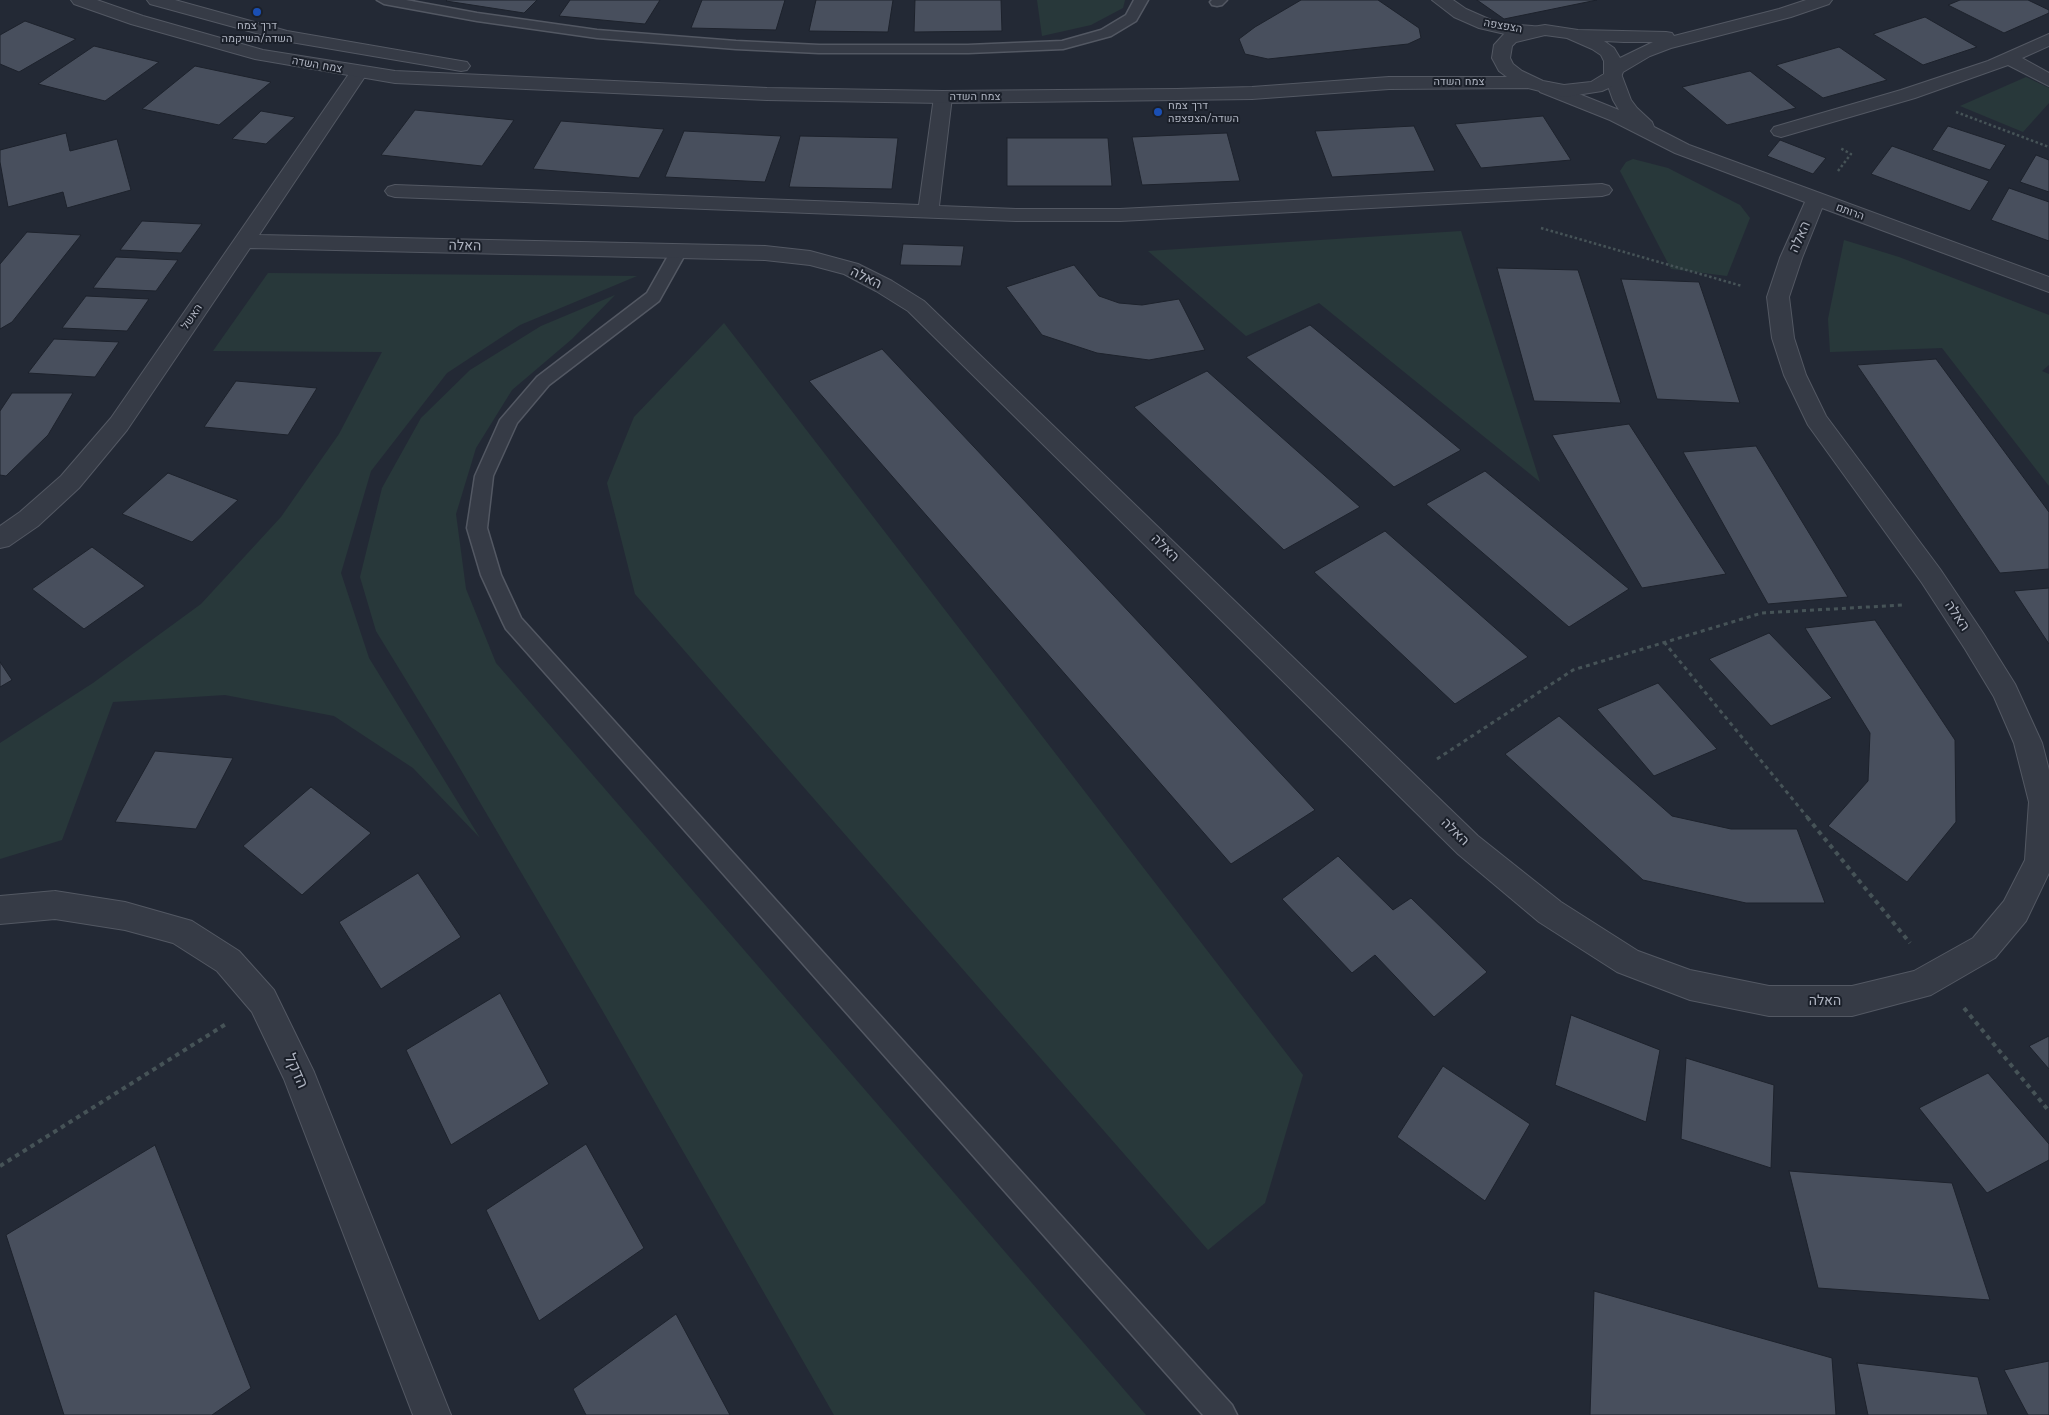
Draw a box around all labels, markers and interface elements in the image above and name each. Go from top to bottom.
marker: דרך צמח השדה/השיקמה [251,6,263,18]
street label: הצפצפה [1483,16,1523,36]
place label: דרך צמח השדה/השיקמה [221,19,293,45]
street label: צמח השדה [291,54,343,76]
street label: צמח השדה [1434,75,1484,89]
street label: צמח השדה [950,90,1000,104]
place label: דרך צמח השדה/הצפצפה [1168,99,1239,125]
marker: דרך צמח השדה/הצפצפה [1152,106,1164,118]
street label: הרותם [1834,201,1866,223]
street label: האלה [1786,219,1814,255]
street label: האלה [449,237,481,255]
street label: האלה [848,263,884,293]
street label: האשל [179,302,205,332]
street label: האלה [1147,531,1183,565]
street label: האלה [1941,598,1973,634]
street label: האלה [1437,815,1473,849]
street label: האלה [1809,993,1841,1009]
street label: הדקל [280,1051,312,1091]

